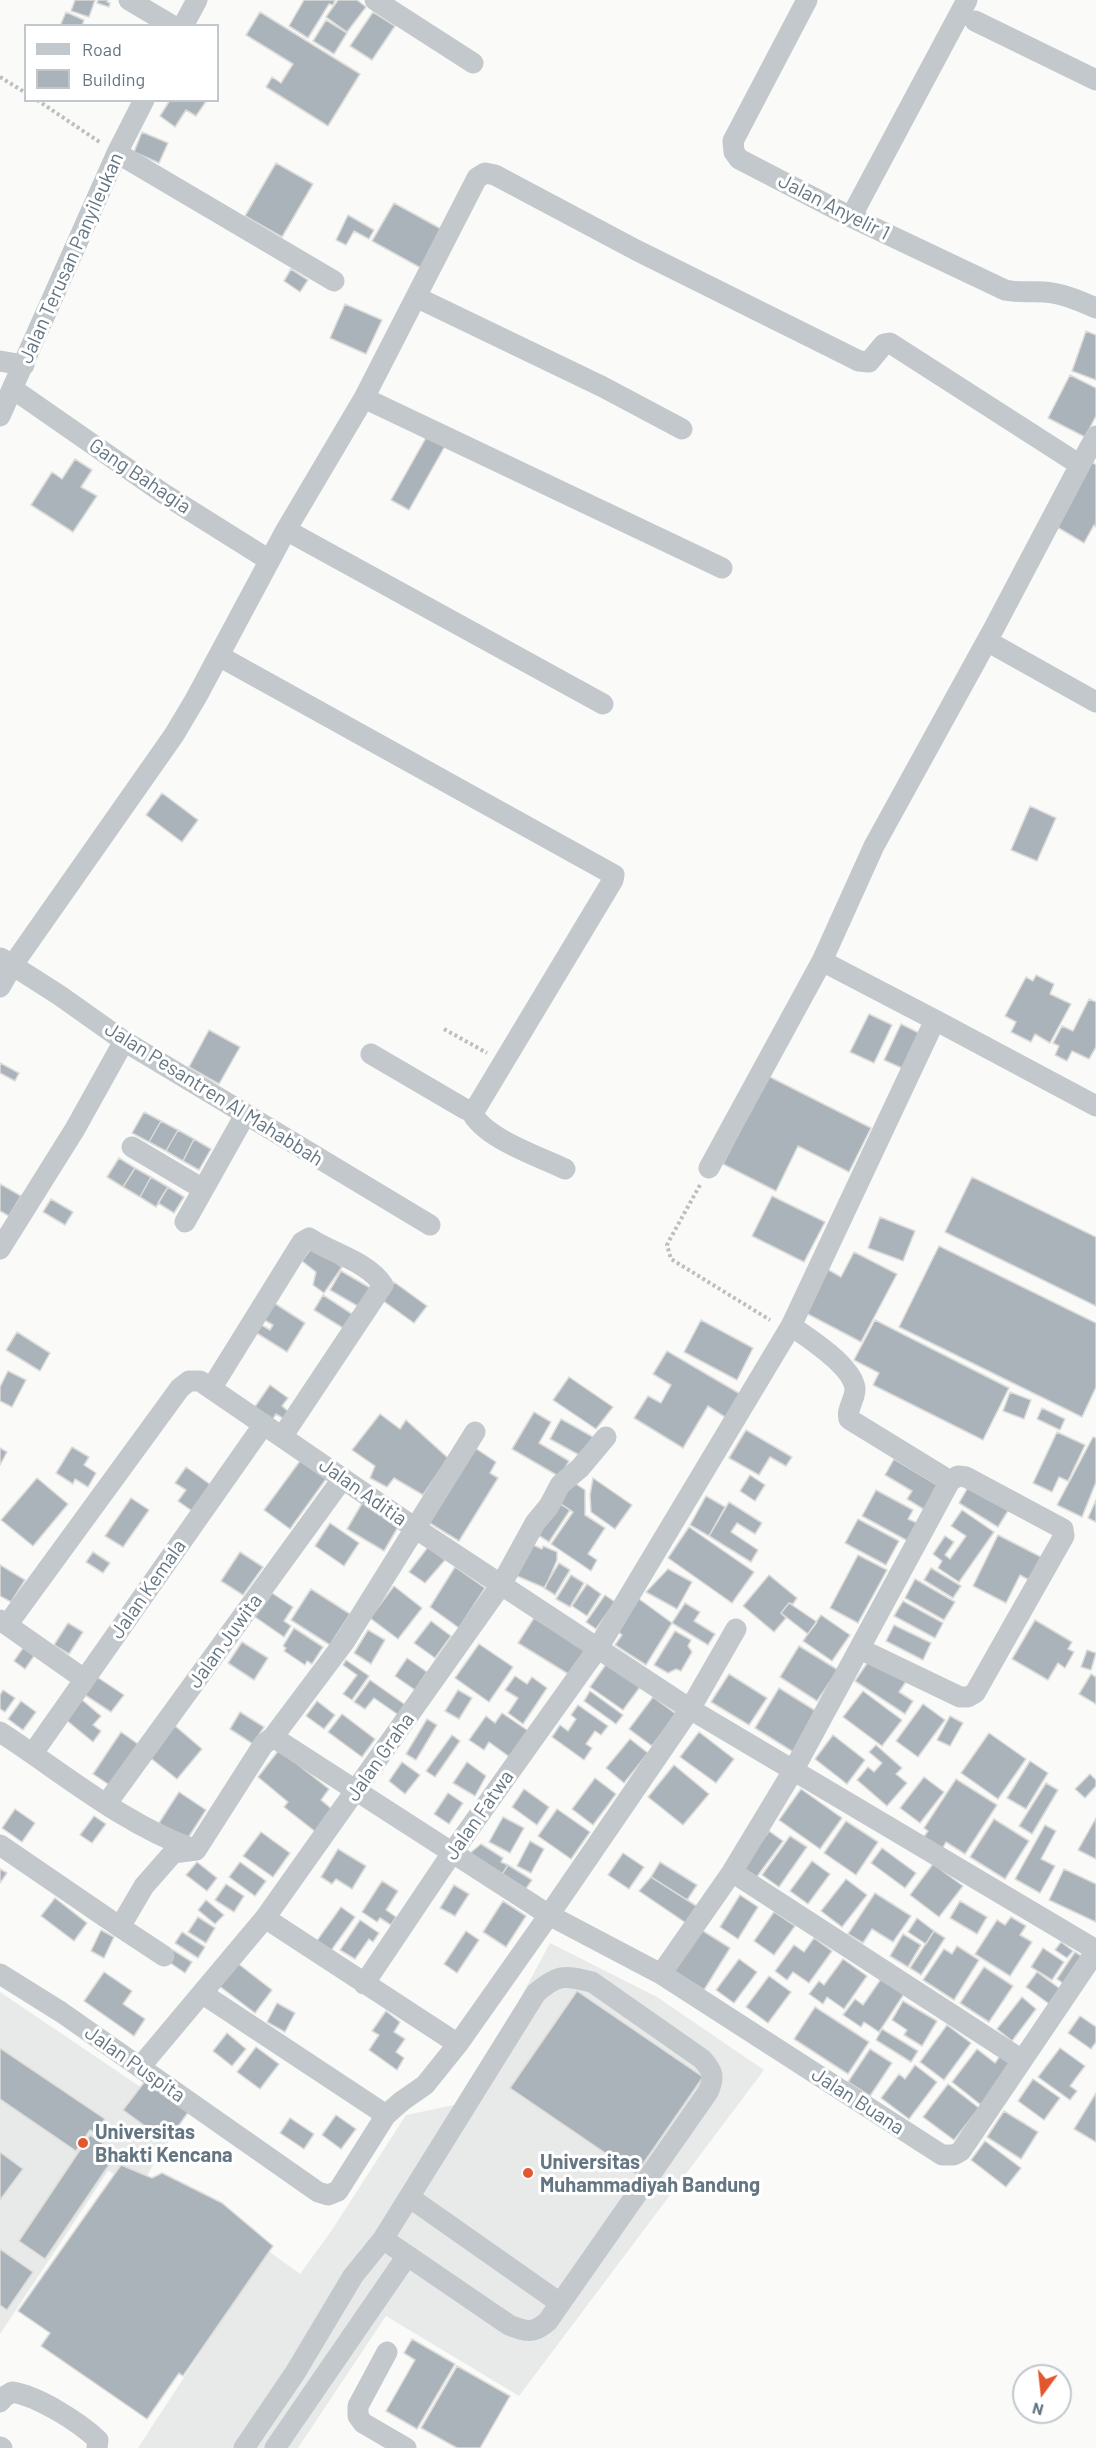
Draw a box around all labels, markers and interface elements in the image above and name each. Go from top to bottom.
legend [24,24,219,102]
text: Road [82,38,122,60]
text: Building [82,68,145,90]
street label: Jalan Terusan Panyileukan [14,149,128,367]
street label: Jalan Anyelir 1 [774,169,894,245]
street label: Gang Bahagia [85,433,195,519]
street label: Jalan Pesantren Al Mahabbah [100,1017,328,1171]
street label: Jalan Aditia [314,1453,412,1531]
street label: Jalan Kemala [105,1535,191,1643]
street label: Jalan Juwita [183,1589,267,1693]
street label: Jalan Graha [341,1708,419,1806]
street label: Jalan Fatwa [439,1766,519,1864]
street label: Jalan Puspita [80,2021,190,2107]
street label: Jalan Buana [807,2062,909,2140]
place label: Universitas Bhakti Kencana [95,2120,233,2167]
marker: Universitas Bhakti Kencana [76,2136,90,2150]
place label: Universitas Muhammadiyah Bandung [540,2150,760,2197]
marker: Universitas Muhammadiyah Bandung [521,2166,535,2180]
north arrow [1012,2364,1072,2424]
text: N [1030,2399,1045,2420]

